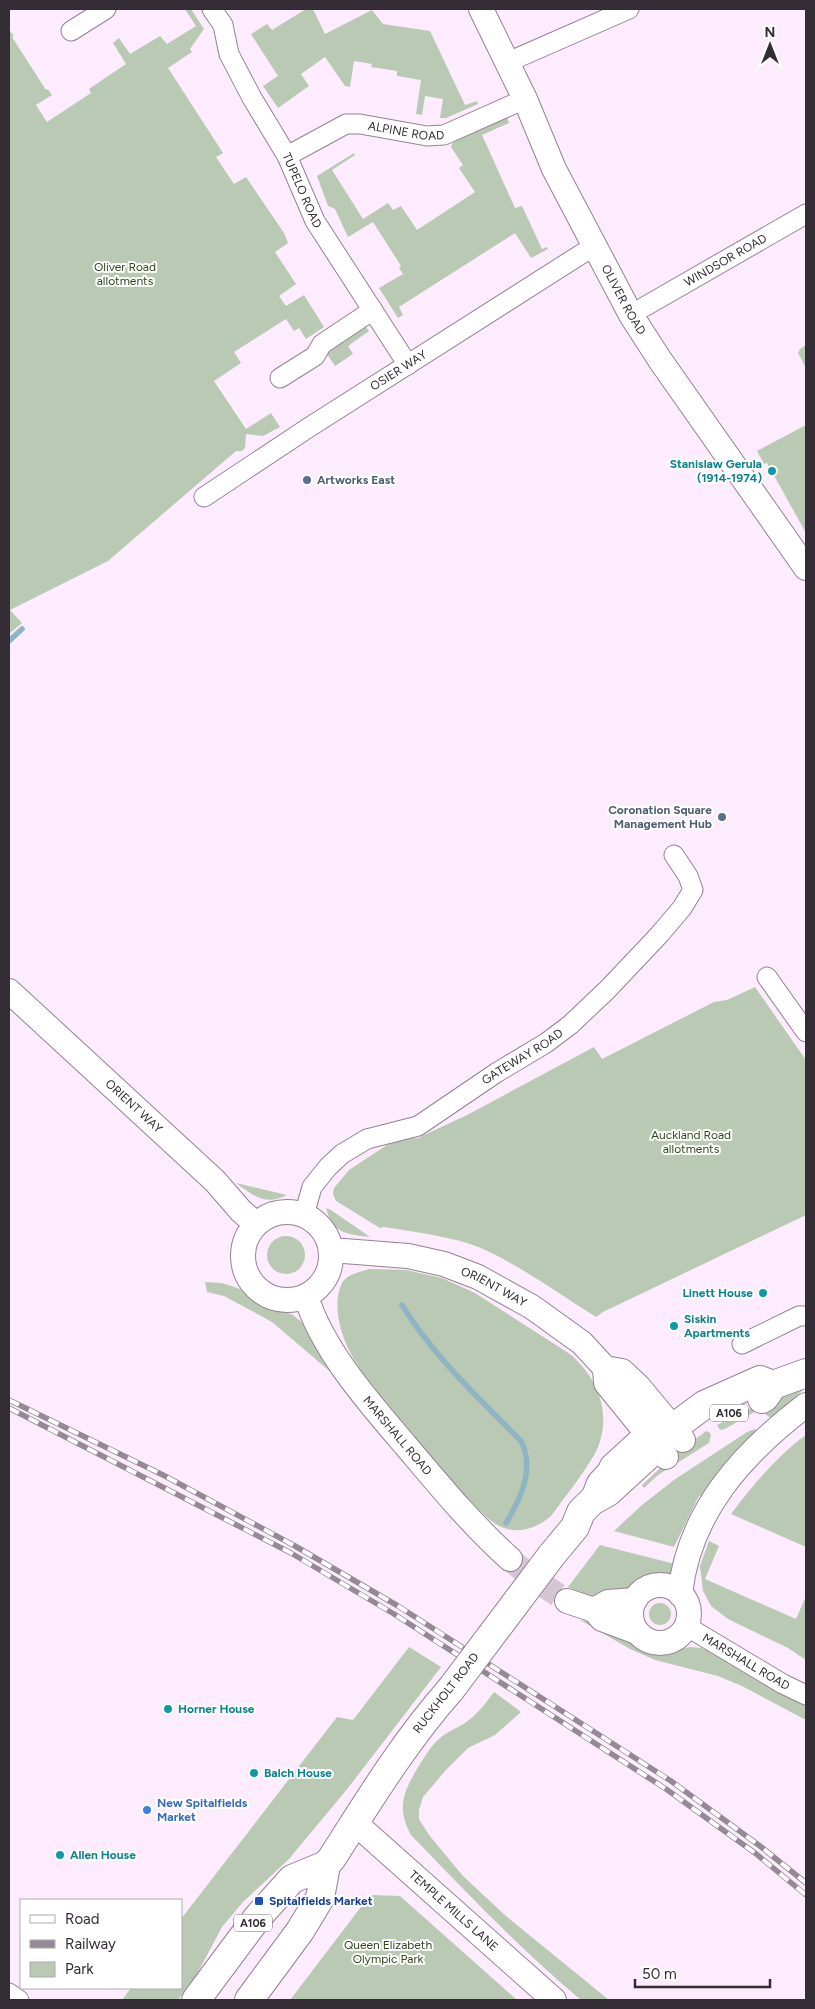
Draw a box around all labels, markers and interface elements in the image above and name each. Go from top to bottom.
north arrow [745,20,795,70]
text: N [765,24,775,41]
street label: ALPINE ROAD [367,119,445,143]
street label: TUPELO ROAD [279,151,325,231]
street label: WINDSOR ROAD [682,231,769,289]
park label: Oliver Road allotments [94,260,156,288]
street label: OLIVER ROAD [599,262,649,337]
street label: OSIER WAY [368,347,430,394]
place label: Stanislaw Gerula (1914-1974) [670,457,762,485]
marker: Stanislaw Gerula (1914-1974) [766,465,778,477]
place label: Artworks East [317,473,395,487]
marker: Artworks East [301,474,313,486]
place label: Coronation Square Management Hub [608,803,712,831]
marker: Coronation Square Management Hub [716,811,728,823]
street label: GATEWAY ROAD [479,1026,566,1088]
street label: ORIENT WAY [103,1077,166,1136]
park label: Auckland Road allotments [651,1128,731,1156]
street label: ORIENT WAY [459,1264,530,1310]
place label: Linett House [682,1286,753,1300]
marker: Linett House [757,1287,769,1299]
place label: Siskin Apartments [684,1312,750,1340]
marker: Siskin Apartments [668,1320,680,1332]
street label: MARSHALL ROAD [360,1393,435,1478]
road number: A106 [710,1405,748,1422]
street label: MARSHALL ROAD [700,1631,792,1693]
street label: RUCKHOLT ROAD [410,1650,482,1736]
place label: Horner House [178,1702,255,1716]
marker: Horner House [162,1703,174,1715]
place label: Balch House [264,1766,332,1780]
marker: Balch House [248,1767,260,1779]
place label: New Spitalfields Market [157,1796,248,1824]
marker: New Spitalfields Market [141,1804,153,1816]
place label: Allen House [70,1848,136,1862]
marker: Allen House [54,1849,66,1861]
street label: TEMPLE MILLS LANE [406,1868,501,1954]
place label: Spitalfields Market [269,1894,373,1908]
marker: Spitalfields Market [253,1895,265,1907]
legend [20,1899,182,1989]
text: Road [65,1910,100,1928]
road number: A106 [234,1915,272,1932]
text: Railway [65,1935,116,1953]
park label: Queen Elizabeth Olympic Park [344,1938,432,1966]
scale bar [635,1956,770,1988]
text: Park [65,1960,94,1978]
text: 50 m [642,1965,677,1983]

